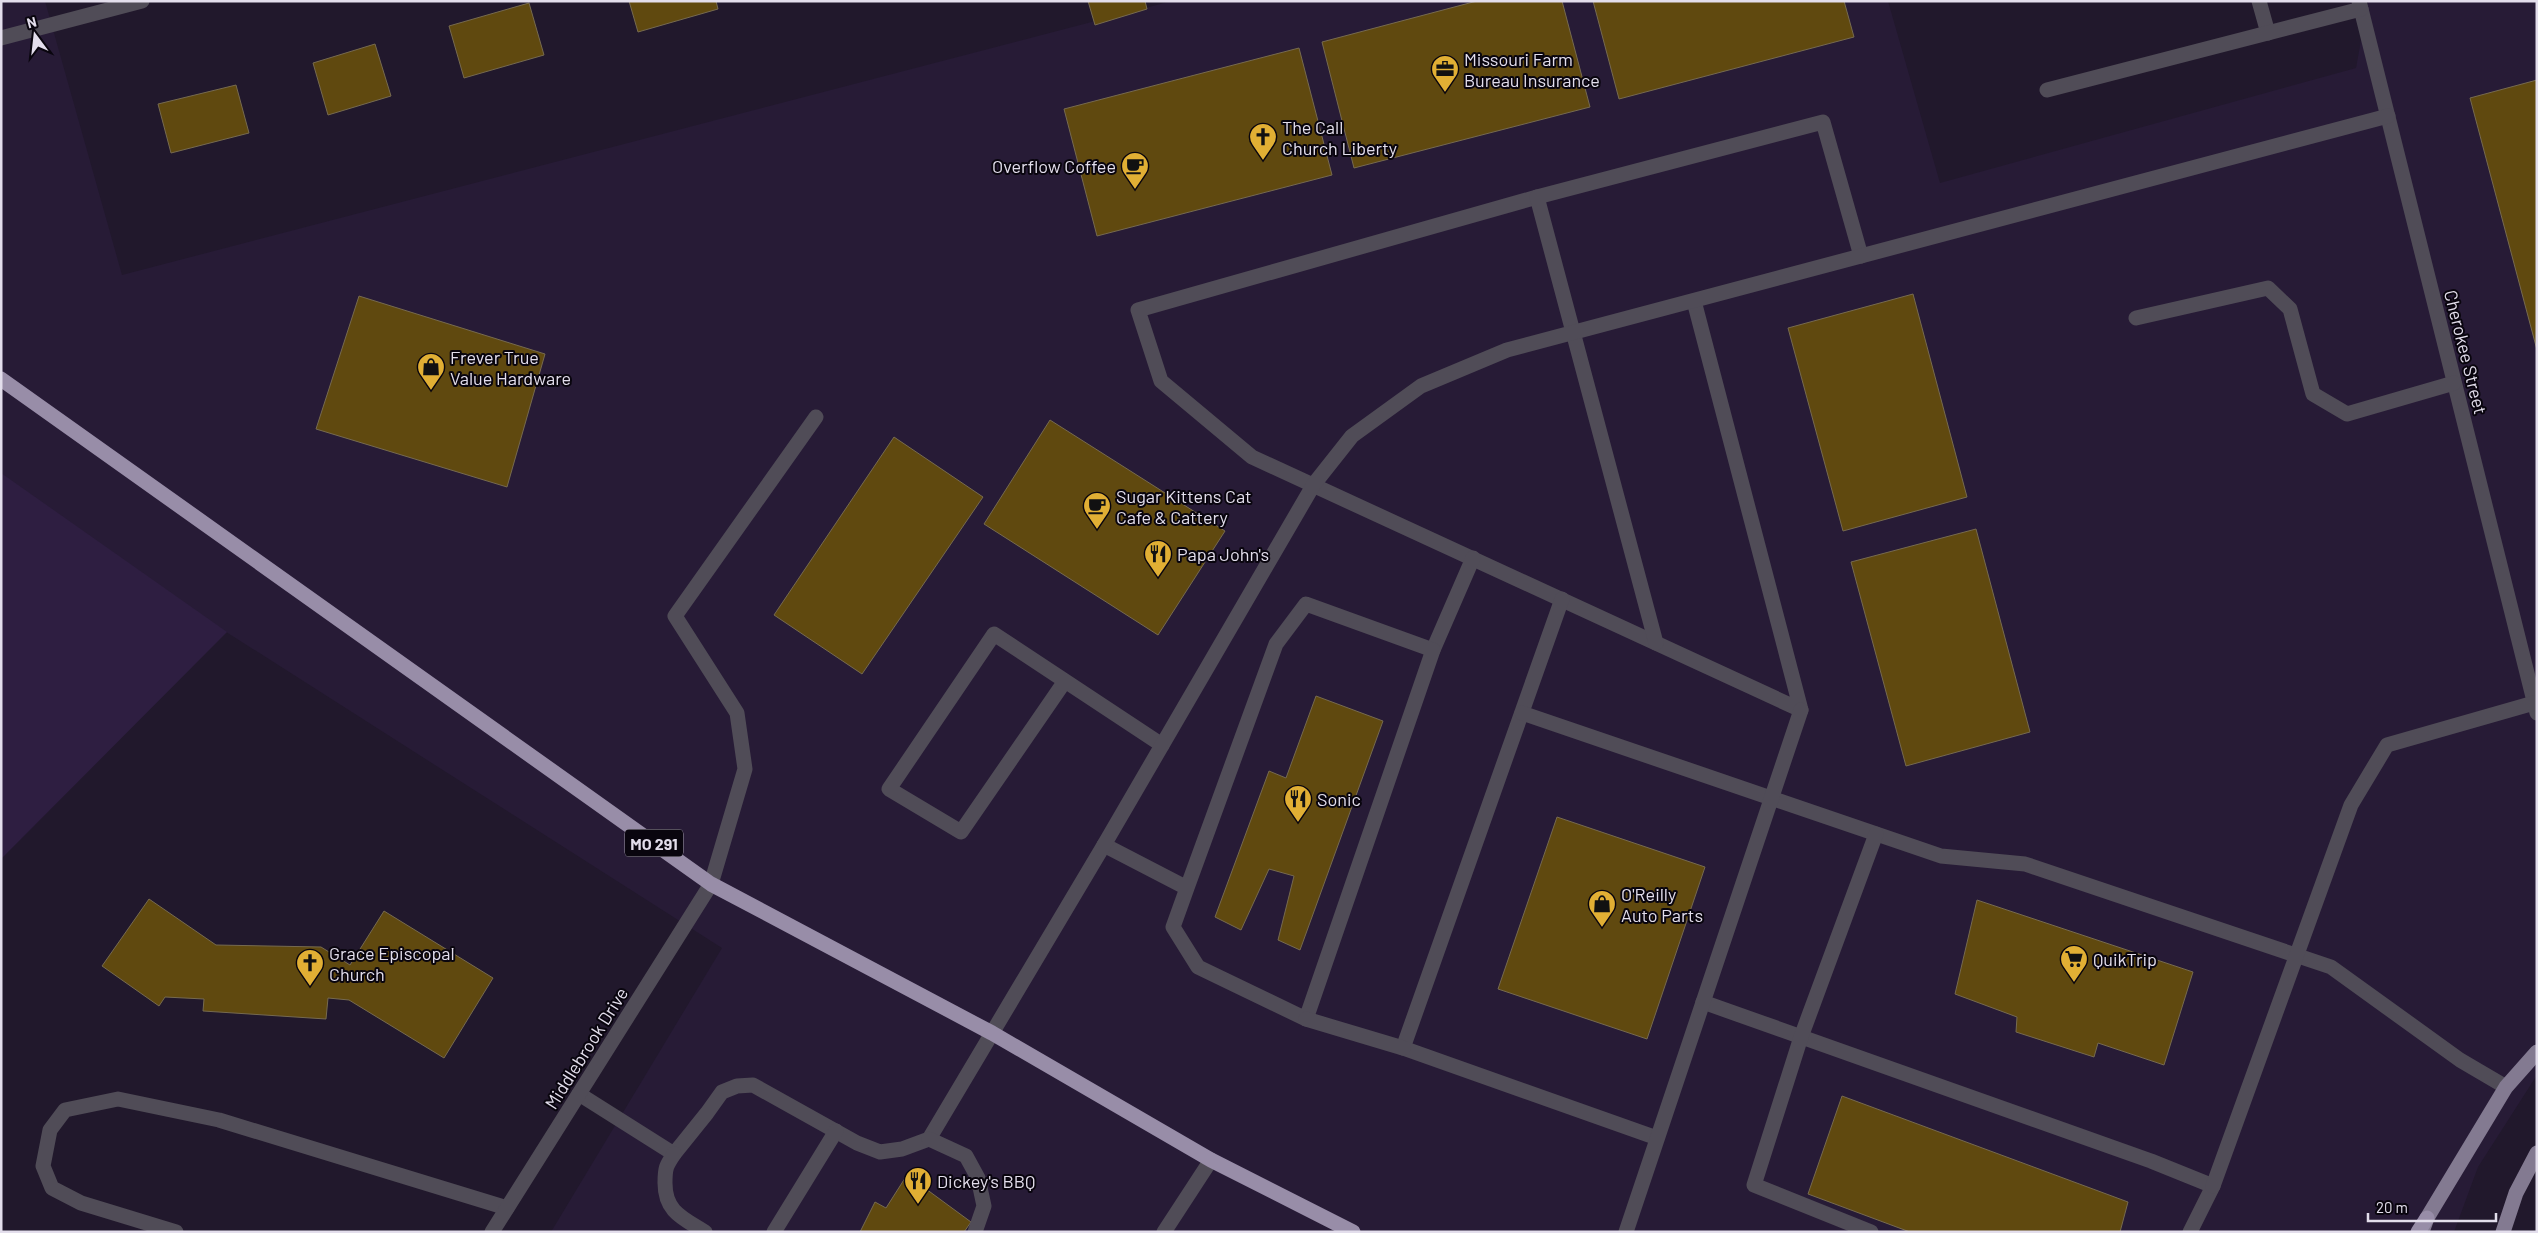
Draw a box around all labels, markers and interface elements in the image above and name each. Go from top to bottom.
north arrow [10,10,60,60]
text: N [25,13,38,31]
place label: Missouri Farm Bureau Insurance [1464,48,1600,91]
office icon: Missouri Farm Bureau Insurance [1430,54,1460,93]
place label: The Call Church Liberty [1282,116,1397,159]
church icon: The Call Church Liberty [1248,122,1278,161]
cafe icon: Overflow Coffee [1120,151,1150,190]
place label: Overflow Coffee [992,155,1116,177]
street label: Cherokee Street [2440,288,2492,416]
place label: Frever True Value Hardware [450,346,571,389]
shop icon: Frever True Value Hardware [416,352,446,391]
place label: Sugar Kittens Cat Cafe & Cattery [1116,485,1252,528]
cafe icon: Sugar Kittens Cat Cafe & Cattery [1082,491,1112,530]
restaurant icon: Papa John's [1143,539,1173,578]
place label: Papa John's [1177,543,1269,565]
restaurant icon: Sonic [1283,784,1313,823]
place label: Sonic [1317,788,1361,810]
road number: MO 291 [625,830,683,856]
place label: O'Reilly Auto Parts [1621,883,1703,926]
shop icon: O'Reilly Auto Parts [1587,889,1617,928]
place label: Grace Episcopal Church [329,942,455,985]
supermarket icon: QuikTrip [2059,944,2089,983]
church icon: Grace Episcopal Church [295,948,325,987]
place label: QuikTrip [2093,948,2157,970]
street label: Middlebrook Drive [540,983,632,1113]
restaurant icon: Dickey's BBQ [903,1166,933,1205]
place label: Dickey's BBQ [937,1170,1035,1192]
scale bar [2368,1190,2496,1222]
text: 20 m [2376,1198,2408,1216]

